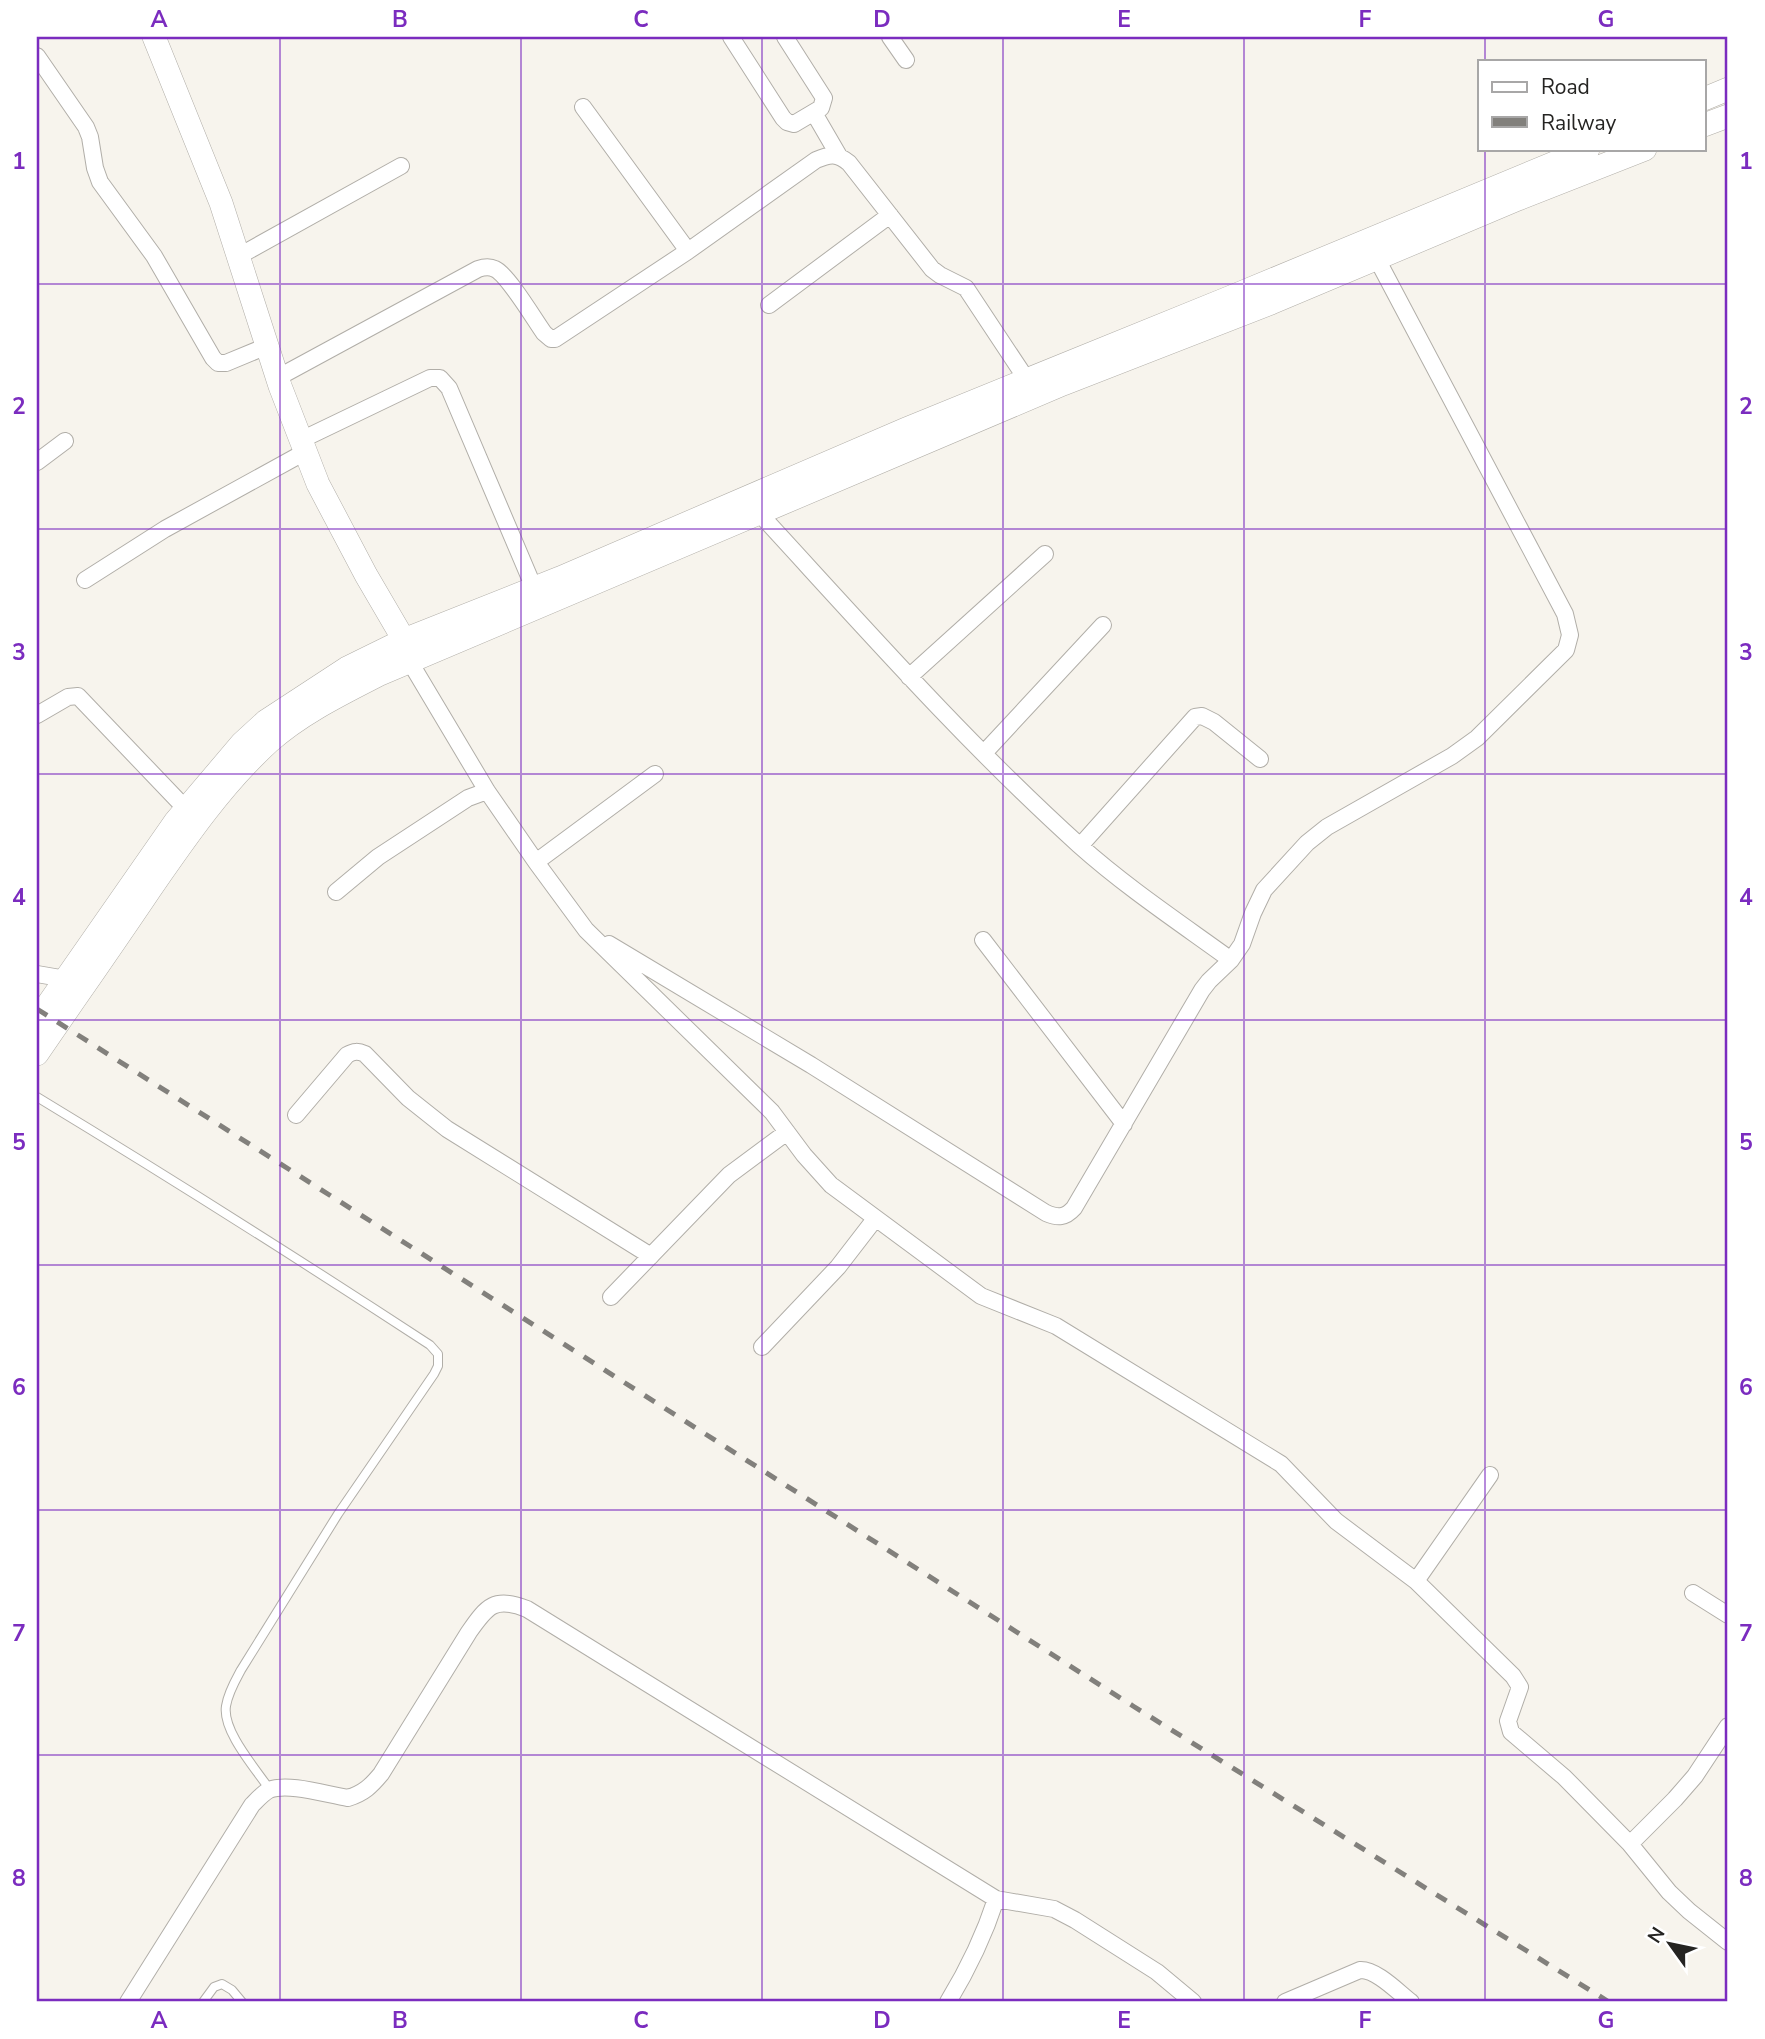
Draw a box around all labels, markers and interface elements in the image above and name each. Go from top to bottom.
text: A [150,4,168,35]
text: B [392,4,408,35]
text: C [633,4,649,35]
text: D [873,4,891,35]
text: E [1117,4,1131,35]
text: F [1359,4,1372,35]
text: G [1598,4,1614,35]
legend [1478,60,1706,150]
text: Road [1541,73,1590,101]
text: Railway [1541,109,1616,137]
text: 1 [12,146,26,177]
text: 1 [1739,146,1753,177]
text: 2 [12,391,26,422]
text: 2 [1739,391,1753,422]
text: 3 [12,637,26,668]
text: 3 [1739,637,1753,668]
text: 4 [12,882,26,913]
text: 4 [1739,882,1753,913]
text: 5 [12,1127,26,1158]
text: 5 [1739,1127,1753,1158]
text: 6 [12,1372,26,1403]
text: 6 [1739,1372,1753,1403]
text: 7 [12,1618,26,1649]
text: 7 [1739,1618,1753,1649]
text: 8 [12,1863,26,1894]
text: 8 [1739,1863,1753,1894]
north arrow [1636,1910,1706,1980]
text: N [1642,1922,1671,1948]
text: A [150,2005,168,2036]
text: B [392,2005,408,2036]
text: C [633,2005,649,2036]
text: D [873,2005,891,2036]
text: E [1117,2005,1131,2036]
text: F [1359,2005,1372,2036]
text: G [1598,2005,1614,2036]

